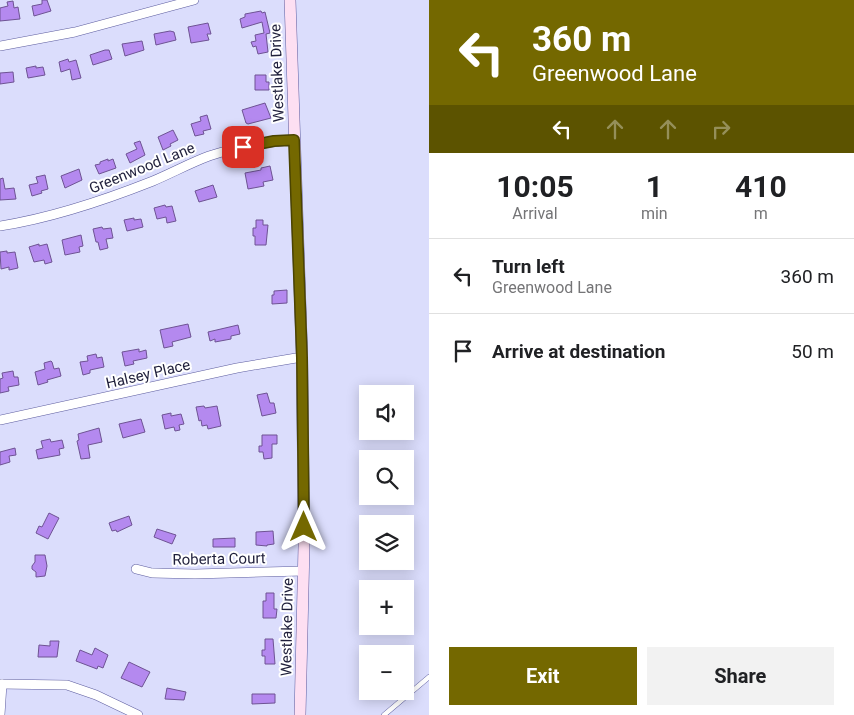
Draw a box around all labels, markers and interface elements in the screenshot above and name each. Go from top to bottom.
text: 360 m [532,19,631,60]
icon: left [449,20,514,85]
street label: Westlake Drive [266,24,288,122]
text: Greenwood Lane [532,61,697,86]
icon: left [548,115,576,143]
icon: ahead [601,115,629,143]
icon: ahead [654,115,682,143]
icon: right [707,115,735,143]
pin [222,126,264,168]
icon: arrive [229,133,257,161]
street label: Greenwood Lane [87,139,198,197]
text: 10:05 [496,169,574,204]
text: 1 [646,169,663,204]
text: 410 [735,169,787,204]
text: Arrival [512,204,558,223]
text: min [641,204,668,223]
text: m [754,204,768,223]
text: Turn left [492,255,565,278]
icon: left [449,262,477,290]
text: 360 m [781,265,834,288]
text: Greenwood Lane [492,278,612,297]
icon: arrive [449,337,477,365]
text: Arrive at destination [492,340,665,363]
text: 50 m [791,340,834,363]
street label: Halsey Place [104,356,192,392]
map controls [359,385,414,700]
button: sound [359,385,414,440]
button: search [359,450,414,505]
position arrow [277,500,329,552]
button: layers [359,515,414,570]
street label: Roberta Court [172,549,266,569]
street label: Westlake Drive [277,578,297,676]
button: + [359,580,414,635]
button: − [359,645,414,700]
button: Exit [449,647,637,705]
button: Share [647,647,834,705]

